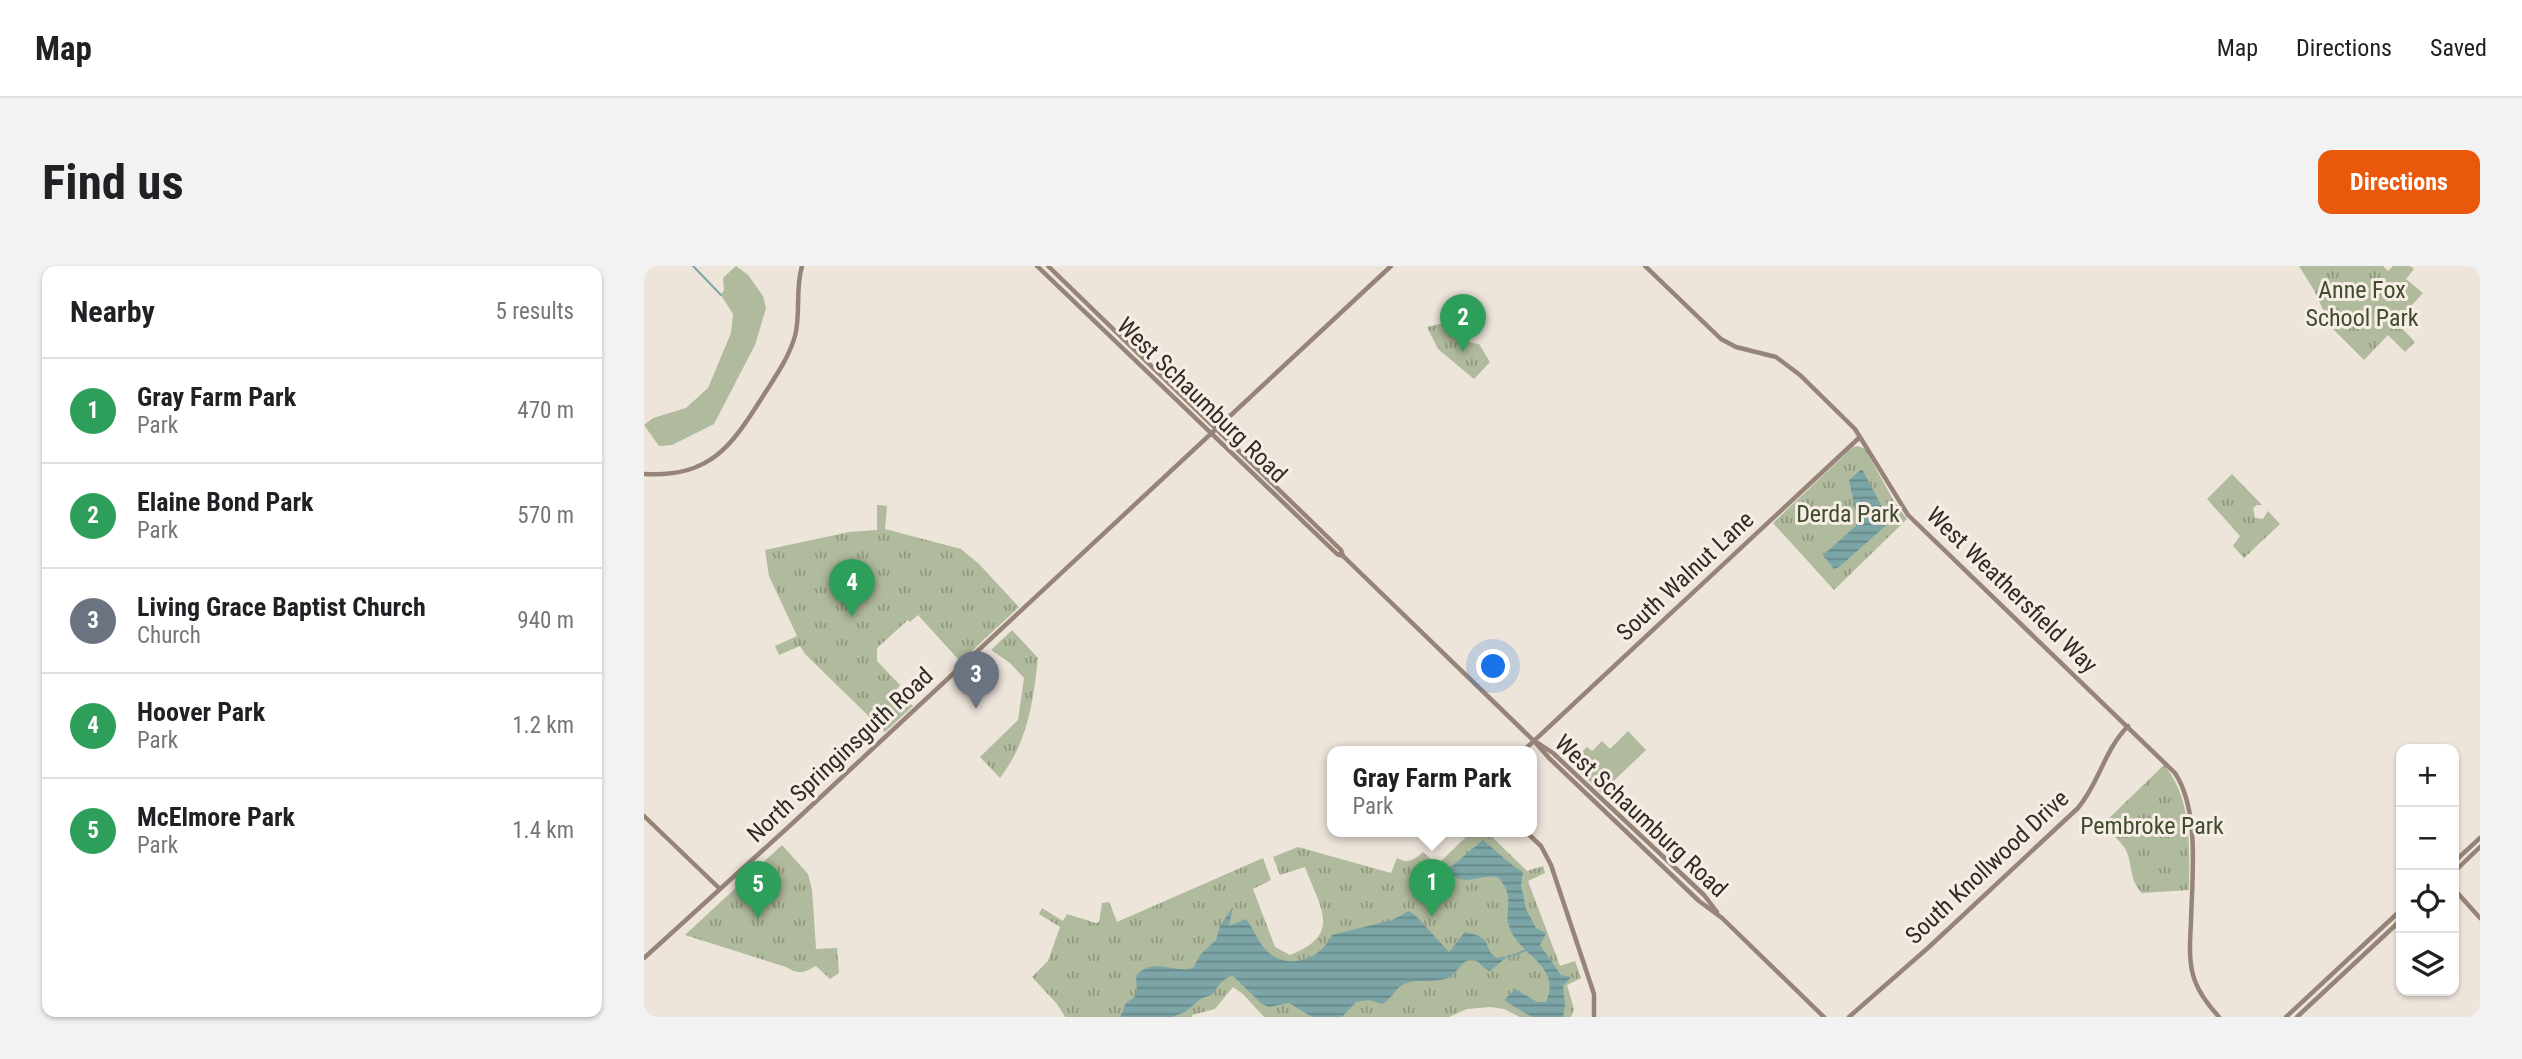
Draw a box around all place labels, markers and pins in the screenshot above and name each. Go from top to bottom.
pin: 2 [1440,294,1486,352]
pin: 4 [829,559,875,617]
pin: 3 [953,651,999,709]
pin: 1 [1409,859,1455,917]
pin: 5 [735,861,781,919]

